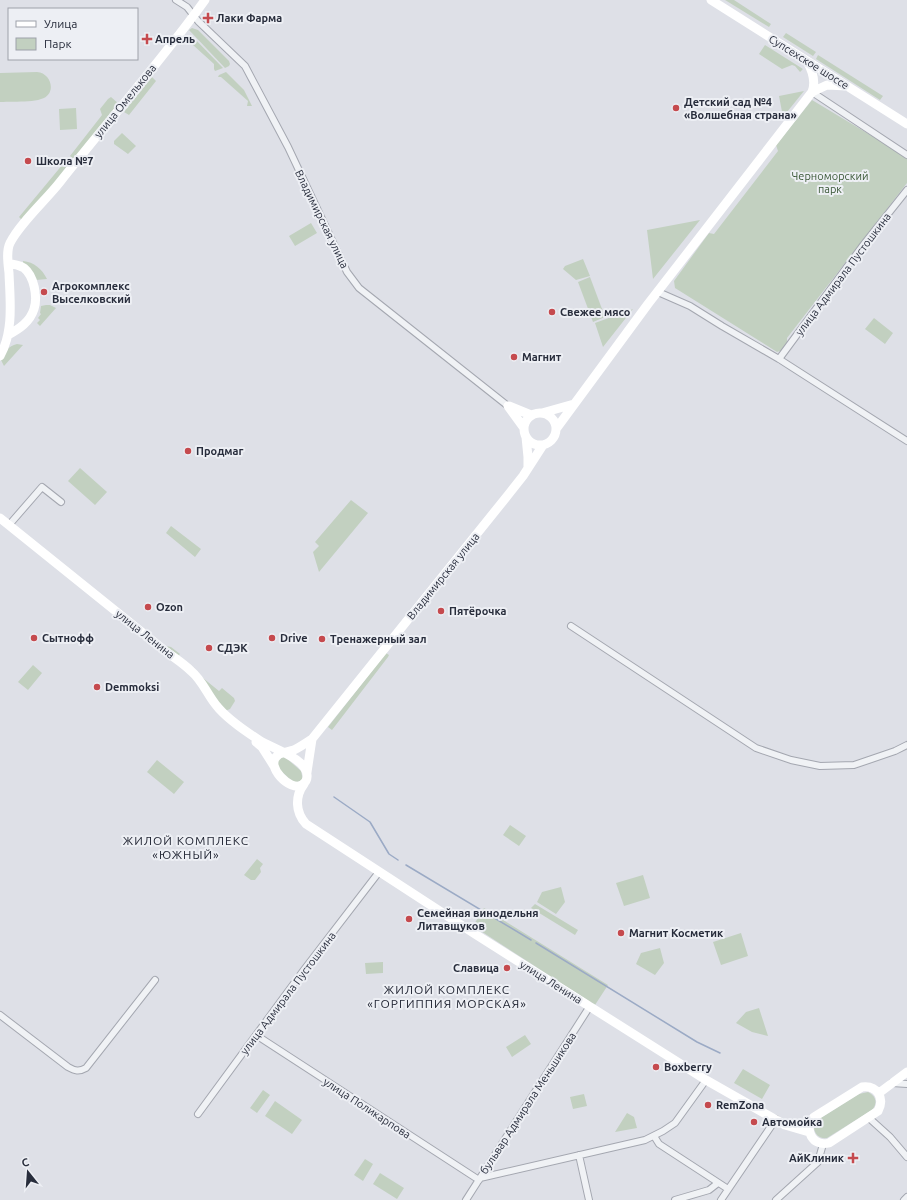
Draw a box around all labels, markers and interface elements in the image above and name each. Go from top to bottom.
legend [8,8,138,60]
place label: Лаки Фарма [216,12,282,24]
marker: Лаки Фарма [203,13,213,23]
text: Улица [44,17,77,30]
street label: Супсехское шоссе [767,32,851,92]
place label: Апрель [155,33,195,45]
marker: Апрель [142,34,152,44]
text: Парк [44,37,72,50]
street label: улица Омелькова [92,62,158,140]
place label: Детский сад №4 «Волшебная страна» [684,96,797,121]
marker: Детский сад №4 «Волшебная страна» [671,103,681,113]
place label: Школа №7 [36,155,93,167]
marker: Школа №7 [23,156,33,166]
street label: Владимирская улица [293,168,351,270]
park label: Черноморский парк [792,170,868,195]
street label: улица Адмирала Пустошкина [793,210,893,338]
place label: Агрокомплекс Выселковский [52,280,131,305]
marker: Агрокомплекс Выселковский [39,287,49,297]
place label: Свежее мясо [560,306,631,318]
marker: Свежее мясо [547,307,557,317]
place label: Магнит [522,351,562,363]
marker: Магнит [509,352,519,362]
place label: Продмаг [196,445,244,457]
marker: Продмаг [183,446,193,456]
street label: Владимирская улица [404,530,482,622]
place label: Ozon [156,601,183,613]
marker: Ozon [143,602,153,612]
place label: Пятёрочка [449,605,507,617]
marker: Пятёрочка [436,606,446,616]
street label: улица Ленина [113,607,177,661]
place label: Сытнофф [42,632,94,644]
place label: Drive [280,632,308,644]
marker: Сытнофф [29,633,39,643]
marker: Drive [267,633,277,643]
place label: Тренажерный зал [330,633,427,645]
marker: Тренажерный зал [317,634,327,644]
place label: СДЭК [217,642,248,654]
marker: СДЭК [204,643,214,653]
place label: Demmoksi [105,681,159,693]
marker: Demmoksi [92,682,102,692]
district label: ЖИЛОЙ КОМПЛЕКС «ЮЖНЫЙ» [123,834,249,861]
place label: Семейная винодельня Литавщуков [417,907,539,932]
marker: Семейная винодельня Литавщуков [404,914,414,924]
place label: Магнит Косметик [629,927,724,939]
marker: Магнит Косметик [616,928,626,938]
street label: улица Адмирала Пустошкина [238,929,338,1057]
street label: улица Ленина [518,958,584,1006]
place label: Славица [453,962,499,974]
marker: Славица [502,963,512,973]
district label: ЖИЛОЙ КОМПЛЕКС «ГОРГИППИЯ МОРСКАЯ» [367,983,527,1010]
street label: бульвар Адмирала Меньшикова [478,1030,578,1176]
place label: Boxberry [664,1061,712,1073]
marker: Boxberry [651,1062,661,1072]
street label: улица Поликарпова [321,1075,413,1141]
place label: RemZona [716,1099,764,1111]
marker: RemZona [703,1100,713,1110]
place label: Автомойка [762,1116,822,1128]
marker: Автомойка [749,1117,759,1127]
north arrow [8,1152,48,1192]
place label: АйКлиник [789,1152,845,1164]
marker: АйКлиник [847,1152,859,1164]
text: С [20,1156,30,1169]

